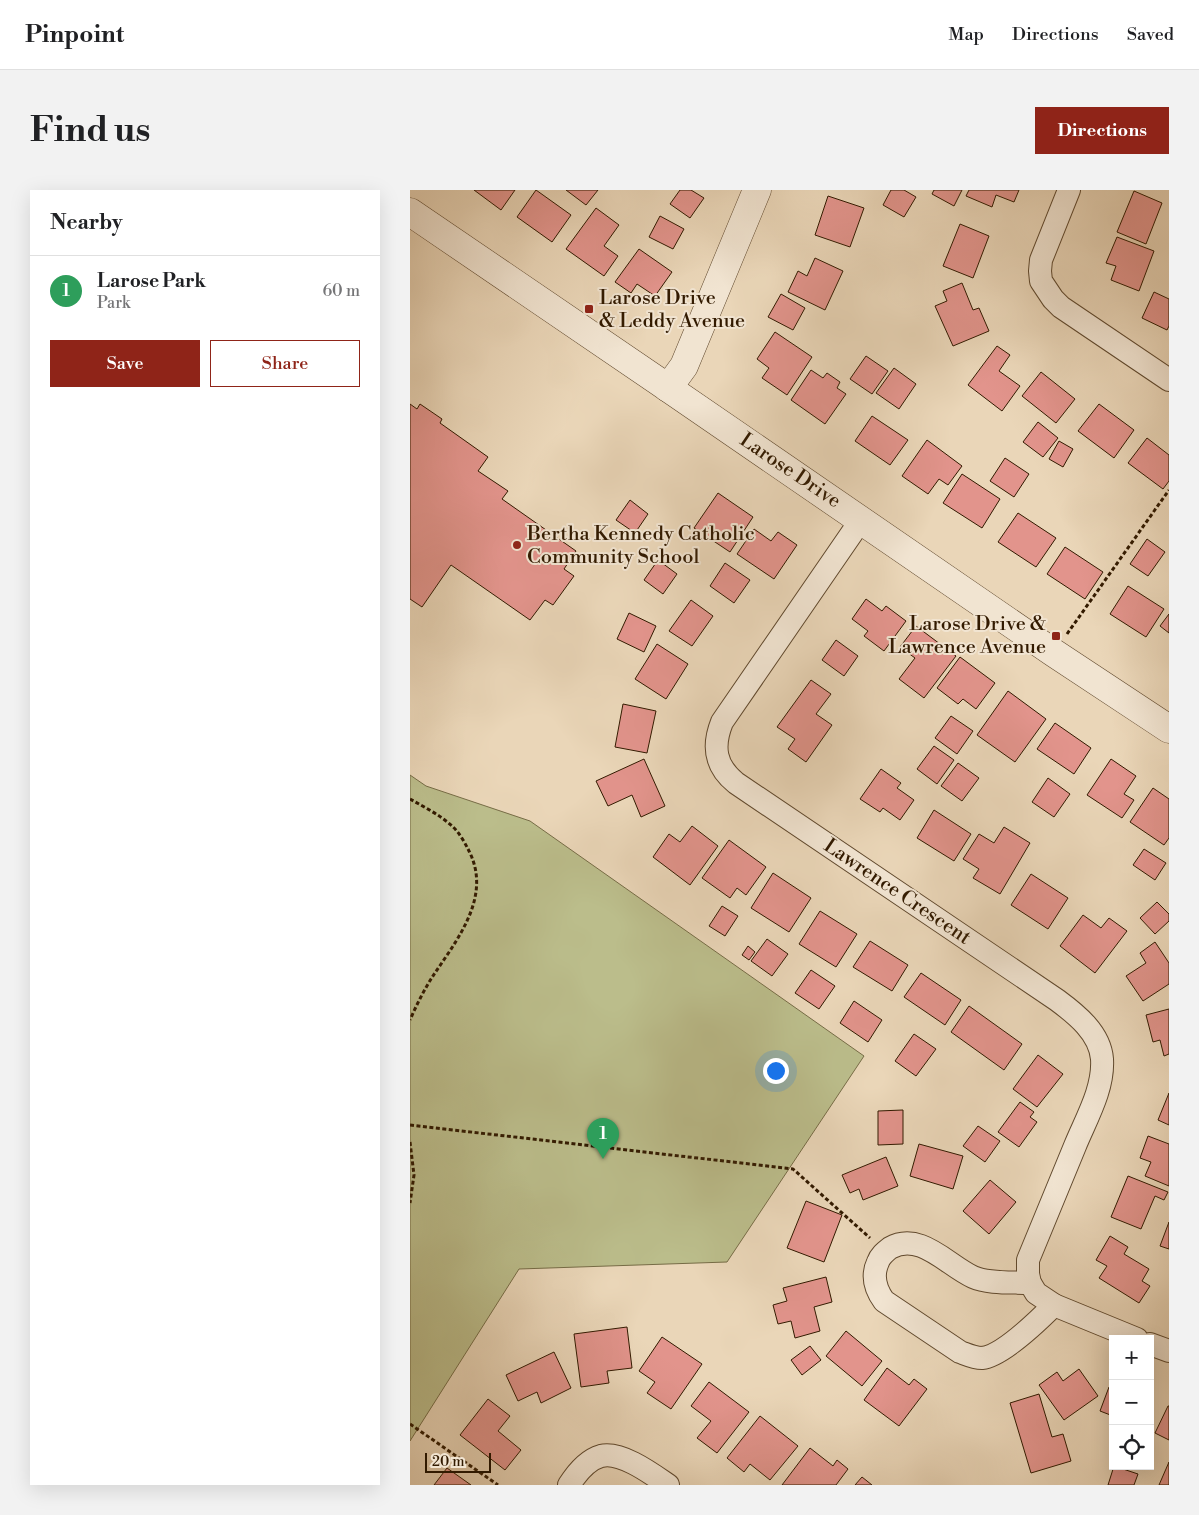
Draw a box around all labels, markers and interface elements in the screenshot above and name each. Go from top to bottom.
text: Pinpoint [25,20,124,50]
text: Map [948,23,984,46]
text: Directions [1012,23,1099,46]
text: Saved [1127,23,1174,46]
button: Directions [1035,107,1169,154]
text: Find us [30,109,150,152]
text: Nearby [50,210,123,236]
text: Larose Park [97,269,206,293]
text: 1 [62,281,70,301]
text: 60 m [322,281,360,301]
place label: Larose Drive & Leddy Avenue [599,286,745,334]
text: Park [97,293,130,313]
marker: Larose Drive & Leddy Avenue [583,303,595,315]
button: Save [50,340,200,387]
button: Share [210,340,360,387]
street label: Larose Drive [735,428,845,514]
place label: Bertha Kennedy Catholic Community School [526,522,755,570]
marker: Bertha Kennedy Catholic Community School [511,539,523,551]
place label: Larose Drive & Lawrence Avenue [888,612,1046,660]
marker: Larose Drive & Lawrence Avenue [1050,630,1062,642]
street label: Lawrence Crescent [819,834,975,950]
your location [763,1058,789,1084]
pin: 1 [587,1118,619,1159]
map controls [1109,1335,1154,1470]
button: + [1109,1335,1154,1380]
button: − [1109,1380,1154,1425]
button: locate [1109,1425,1154,1470]
scale bar [425,1450,491,1473]
text: 20 m [432,1453,464,1471]

